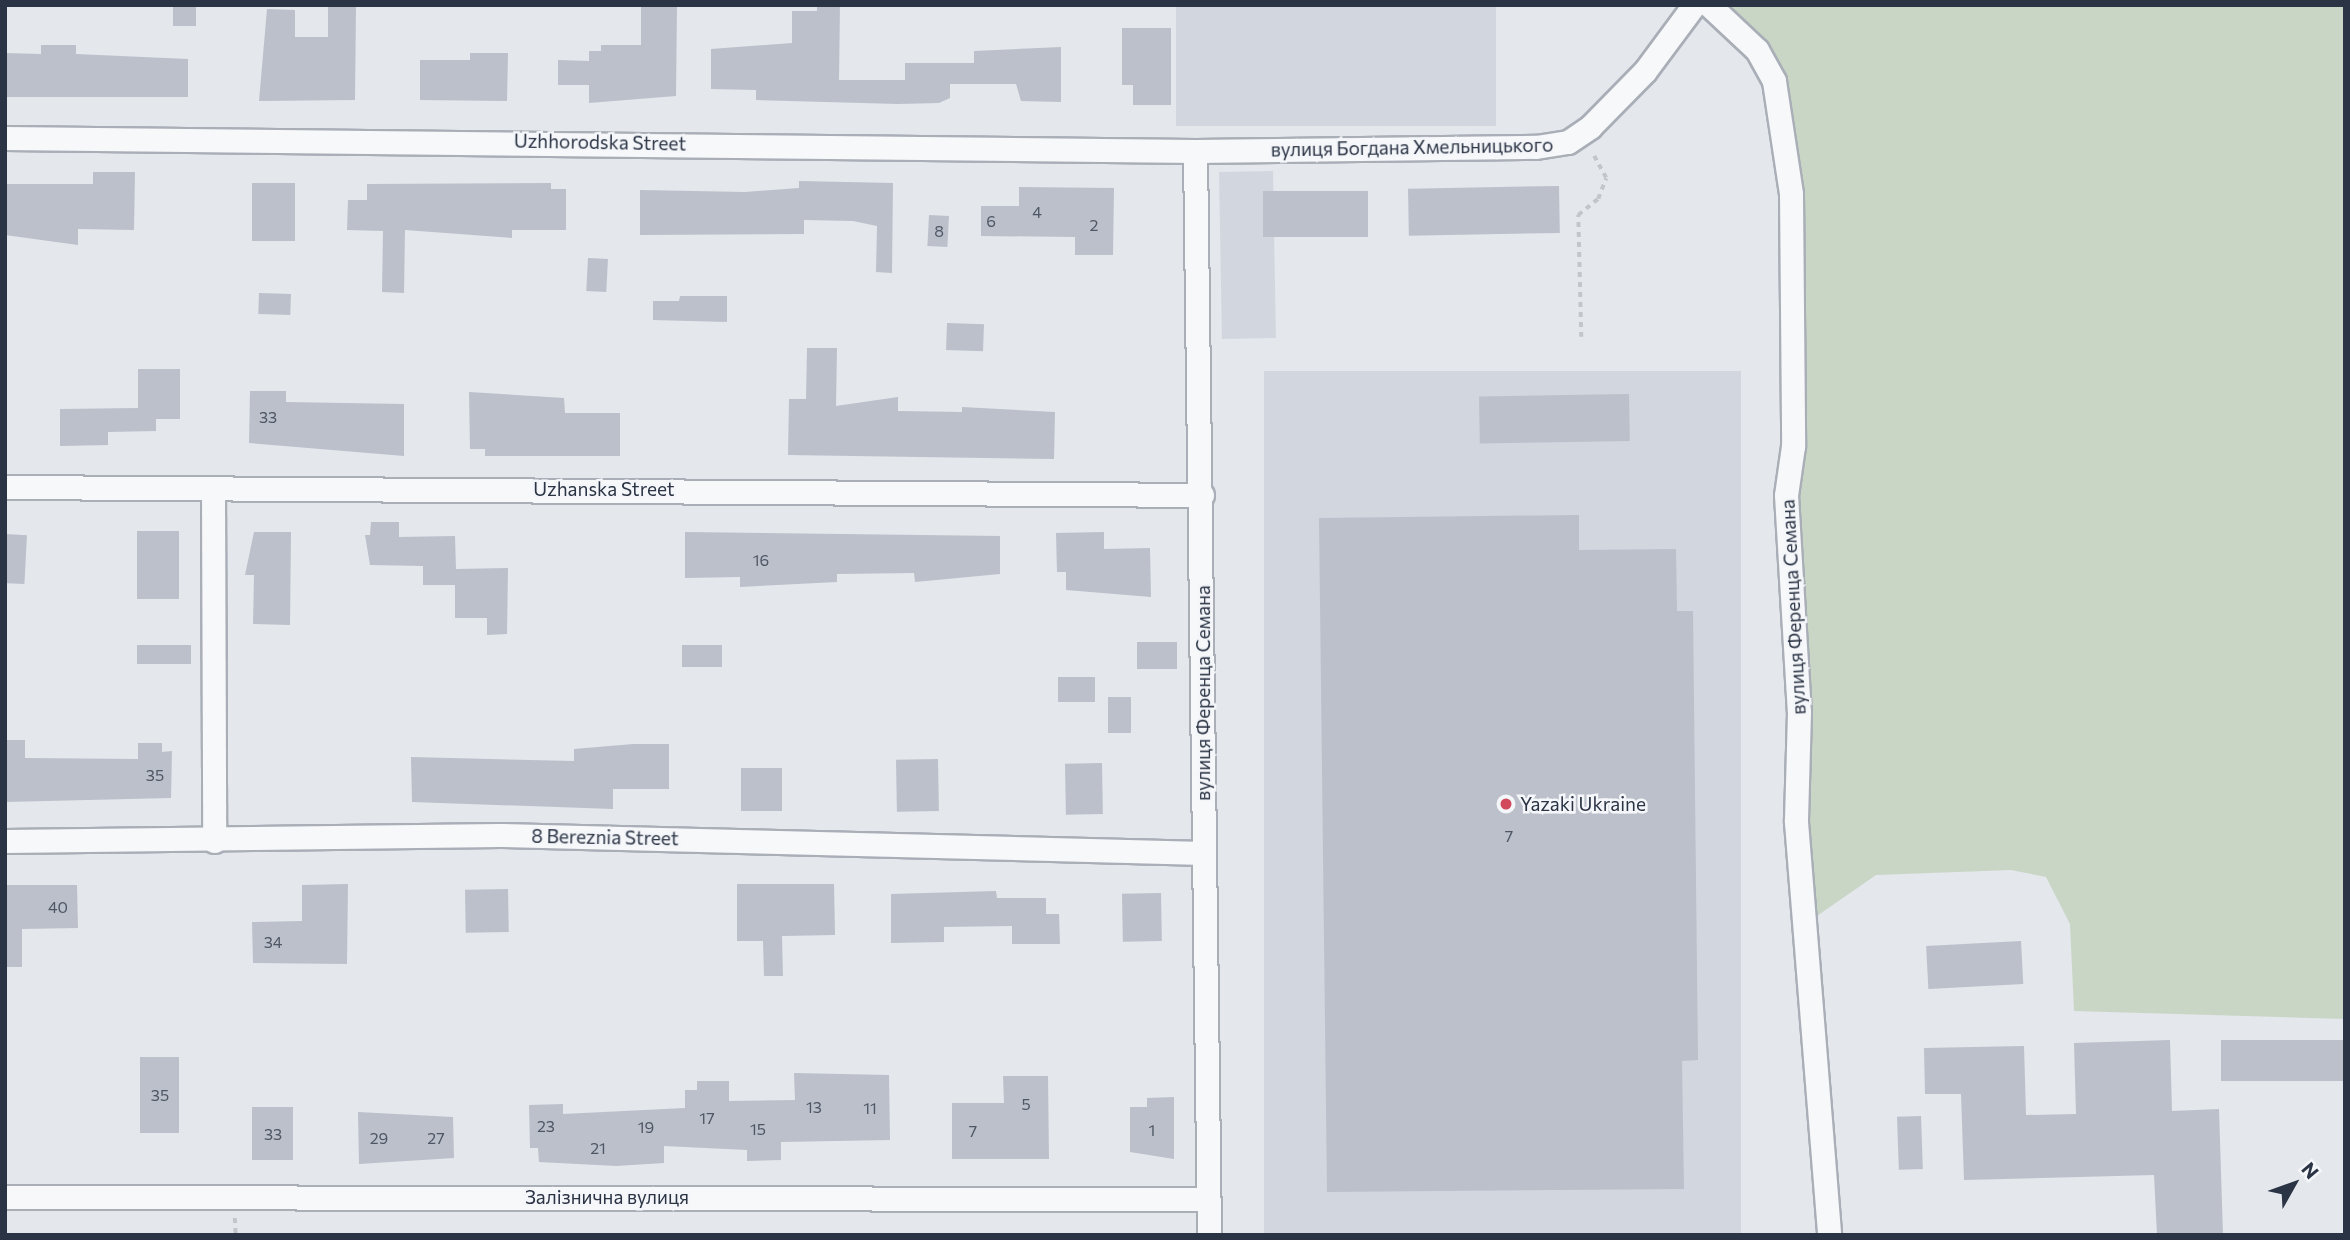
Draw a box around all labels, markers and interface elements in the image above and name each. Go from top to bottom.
street label: Uzhhorodska Street [514,129,686,155]
street label: вулиця Богдана Хмельницького [1271,133,1553,161]
house number: 4 [1032,202,1042,222]
house number: 6 [986,211,996,231]
house number: 2 [1090,215,1098,235]
house number: 8 [934,221,944,241]
house number: 33 [259,407,277,427]
street label: Uzhanska Street [533,478,675,500]
street label: вулиця Ференца Семана [1776,499,1810,715]
house number: 16 [753,550,769,570]
street label: вулиця Ференца Семана [1192,585,1214,801]
house number: 35 [146,765,164,785]
place label: Yazaki Ukraine [1520,793,1646,815]
marker: Yazaki Ukraine [1498,796,1514,812]
street label: 8 Bereznia Street [531,824,679,850]
house number: 7 [1505,826,1513,846]
house number: 40 [48,897,68,917]
house number: 34 [264,932,282,952]
house number: 35 [151,1085,169,1105]
house number: 5 [1021,1094,1031,1114]
house number: 13 [806,1097,822,1117]
house number: 11 [863,1098,877,1118]
house number: 17 [699,1108,715,1128]
house number: 23 [537,1116,555,1136]
house number: 19 [638,1117,654,1137]
house number: 15 [750,1119,766,1139]
house number: 1 [1149,1120,1155,1140]
house number: 7 [969,1121,977,1141]
house number: 33 [264,1124,282,1144]
house number: 29 [370,1128,388,1148]
house number: 27 [427,1128,445,1148]
house number: 21 [590,1138,606,1158]
north arrow [2259,1149,2329,1219]
text: N [2297,1157,2324,1183]
street label: Залізнична вулиця [525,1186,689,1208]

